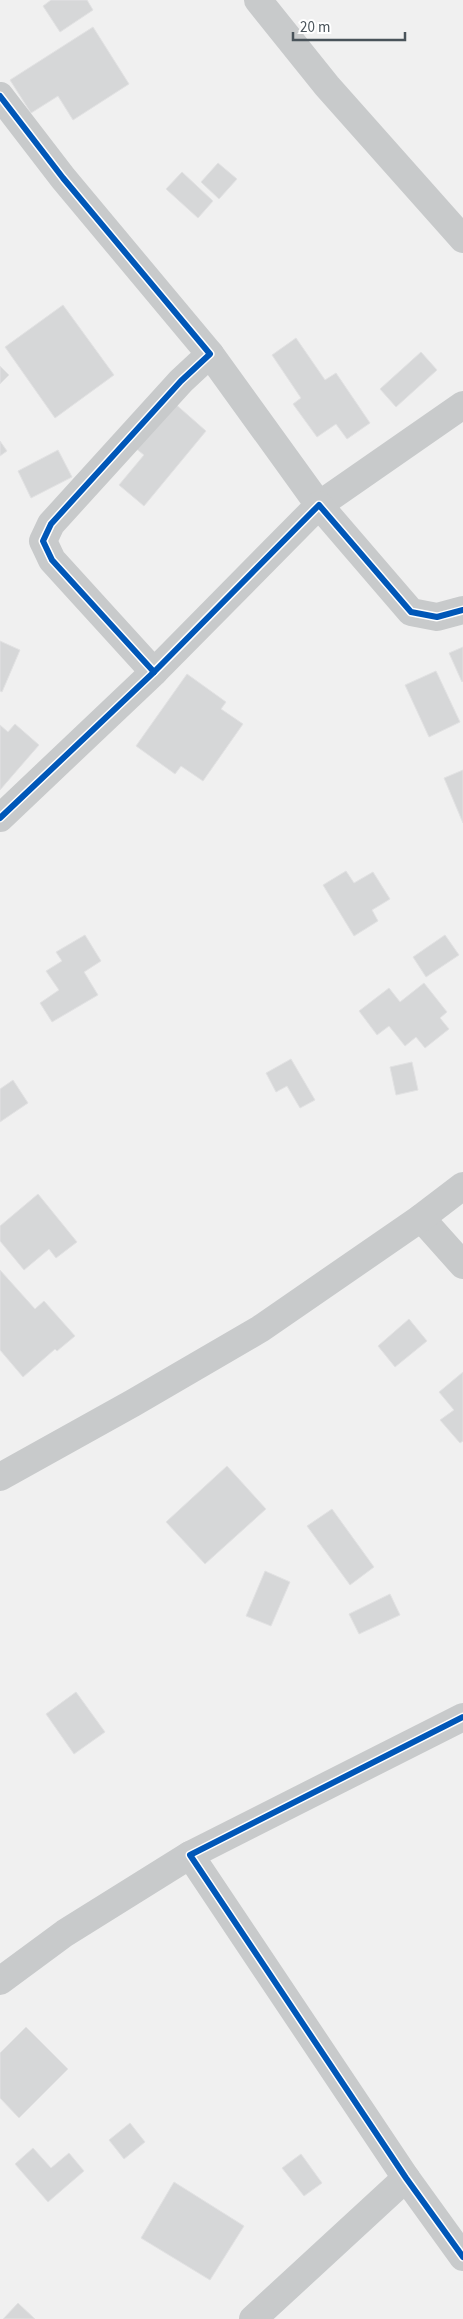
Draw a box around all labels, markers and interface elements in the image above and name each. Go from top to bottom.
scale bar [293,10,406,42]
text: 20 m [300,17,330,38]

